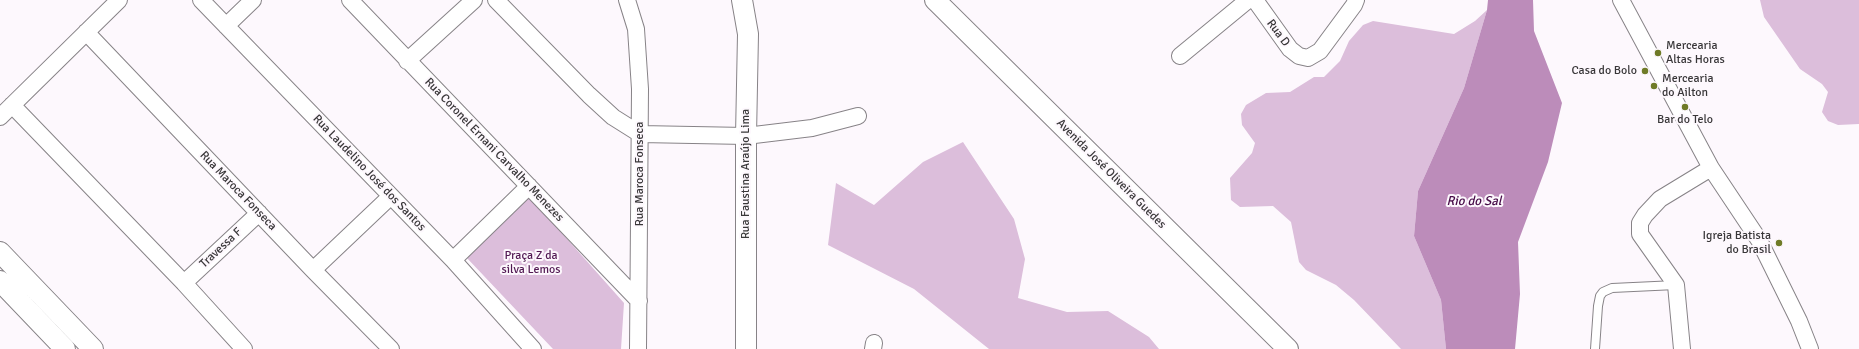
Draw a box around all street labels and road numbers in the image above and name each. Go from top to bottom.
street label: Rua D [1263,17,1293,49]
street label: Rua Coronel Ernani Carvalho Menezes [421,75,567,225]
street label: Rua Faustina Araújo Lima [739,109,753,239]
street label: Rua Laudelino José dos Santos [309,112,429,234]
street label: Avenida José Oliveira Guedes [1053,116,1169,232]
street label: Rua Maroca Fonseca [633,122,647,226]
street label: Rua Maroca Fonseca [197,148,279,234]
street label: Travessa F [197,225,245,271]

